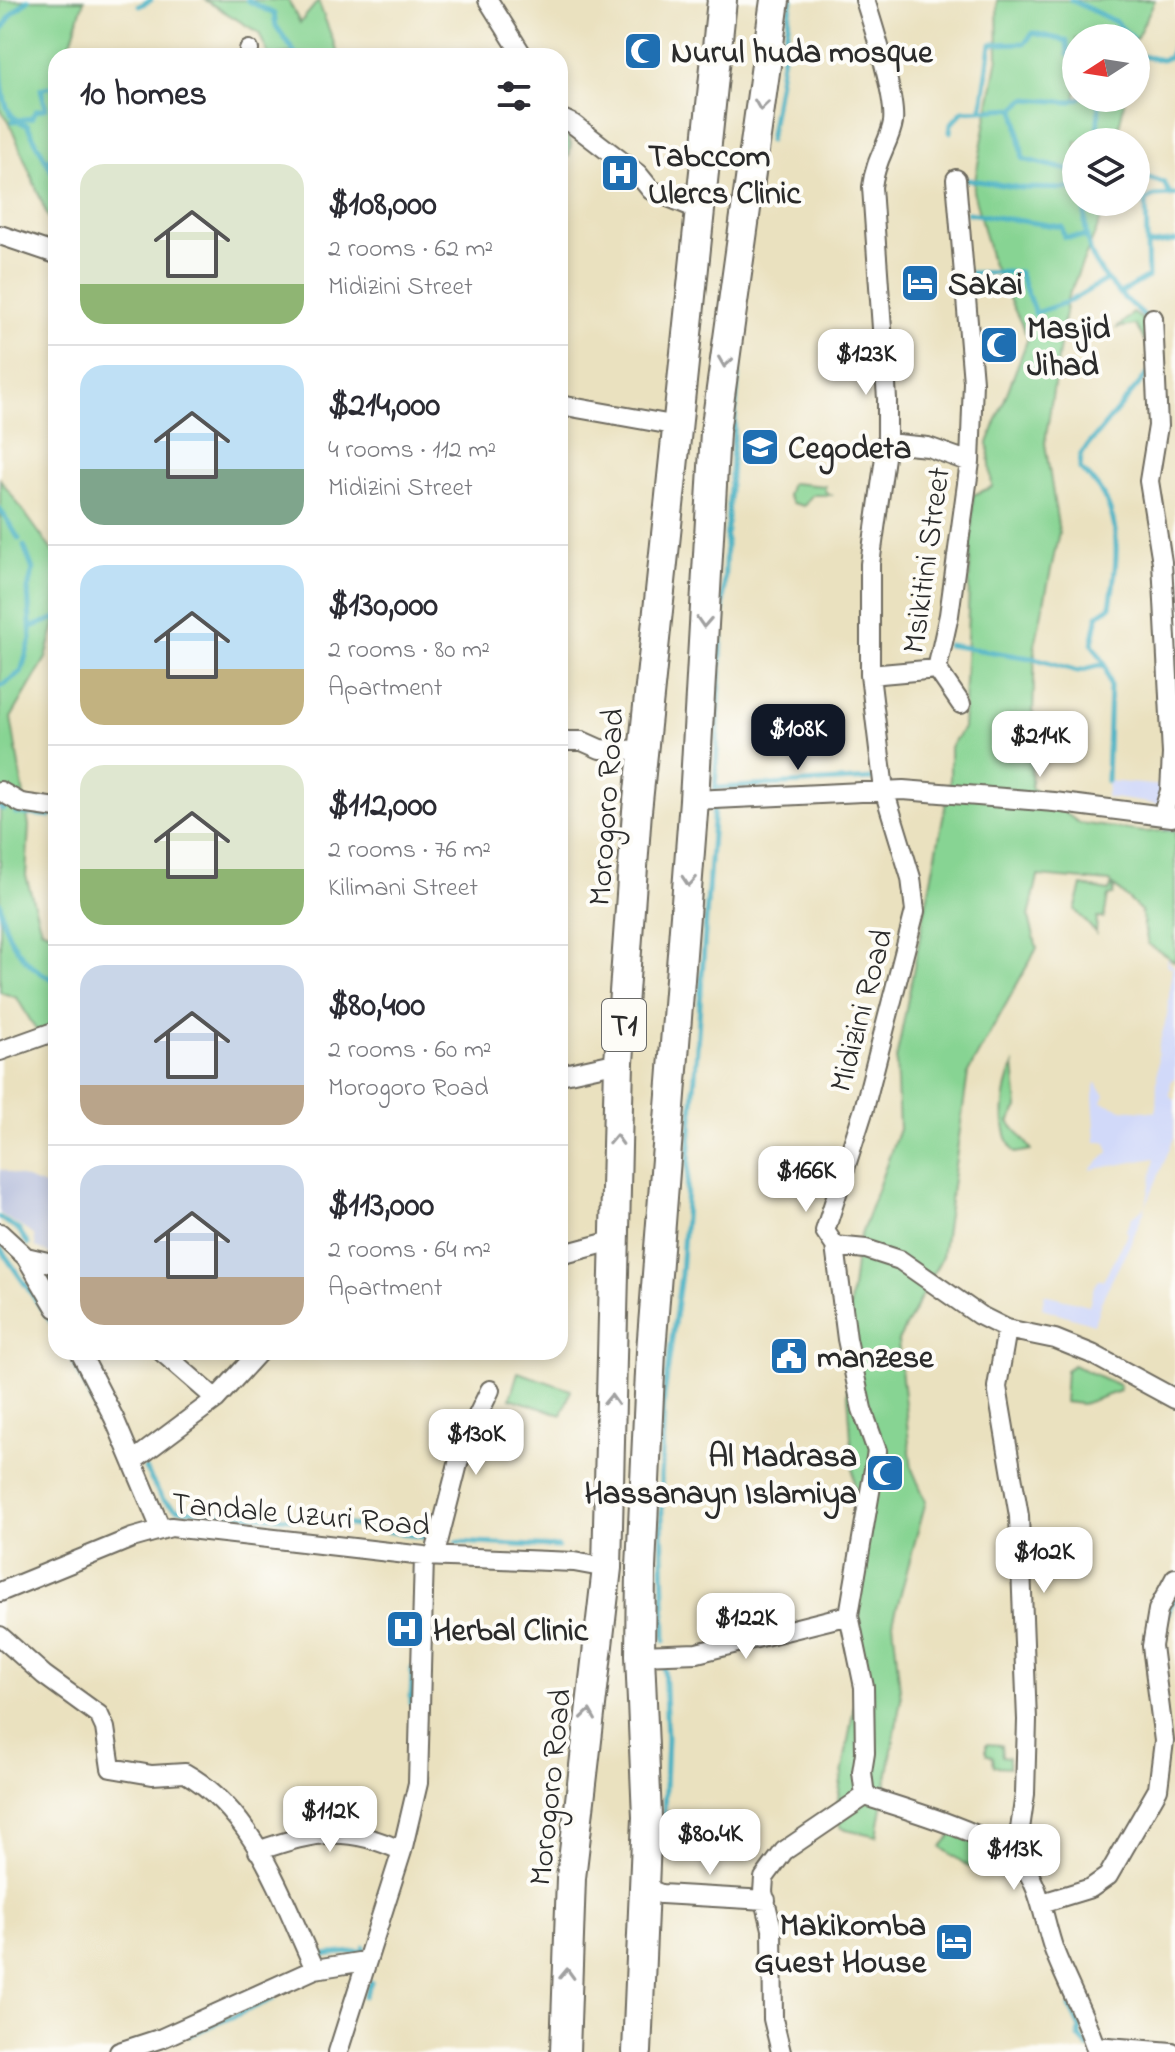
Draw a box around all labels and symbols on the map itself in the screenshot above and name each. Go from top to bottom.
north arrow [1062,24,1150,112]
mosque icon: Nurul huda mosque [622,30,664,72]
place label: Nurul huda mosque [671,31,934,78]
one-way arrow [753,98,770,112]
place label: Tabccom Ulercs Clinic [648,135,802,219]
hospital icon: Tabccom Ulercs Clinic [599,152,641,194]
hotel icon: Sakai [899,262,941,304]
place label: Sakai [948,263,1023,310]
place label: Masjid Jihad [1027,307,1110,391]
mosque icon: Masjid Jihad [978,324,1020,366]
pin: $123K [810,329,922,397]
one-way arrow [717,356,734,369]
school or university icon: Cegodeta [739,426,781,468]
place label: Cegodeta [788,427,911,475]
street label: Msikitini Street [892,464,965,657]
one-way arrow [696,615,713,628]
pin: $108K [742,704,854,772]
street label: Morogoro Road [578,707,639,908]
pin: $214K [984,711,1096,779]
one-way arrow [681,875,698,888]
street label: Midizini Road [819,924,908,1098]
road number: T1 [602,999,646,1051]
one-way arrow [608,1133,625,1146]
pin: $166K [750,1146,862,1214]
public building icon: manzese [768,1335,810,1377]
place label: manzese [817,1336,935,1383]
one-way arrow [603,1393,620,1406]
pin: $130K [420,1409,532,1477]
place label: Al Madrasa Hassanayn Islamiya [585,1435,857,1520]
mosque icon: Al Madrasa Hassanayn Islamiya [864,1452,906,1494]
street label: Tandale Uzuri Road [169,1482,432,1551]
pin: $102K [988,1527,1100,1595]
pin: $122K [690,1593,802,1661]
hospital icon: Herbal Clinic [384,1608,426,1650]
place label: Herbal Clinic [433,1609,589,1656]
street label: Morogoro Road [519,1687,586,1888]
one-way arrow [580,1708,597,1722]
pin: $112K [274,1786,386,1854]
pin: $80.4K [645,1809,775,1877]
pin: $113K [958,1824,1070,1892]
place label: Makikomba Guest House [754,1904,928,1988]
hotel icon: Makikomba Guest House [933,1921,975,1963]
one-way arrow [558,1967,575,1980]

